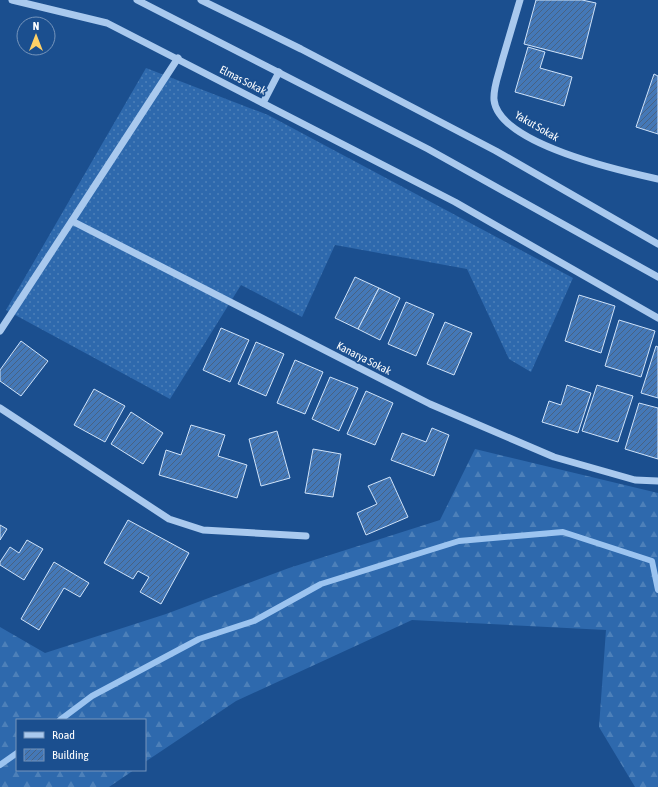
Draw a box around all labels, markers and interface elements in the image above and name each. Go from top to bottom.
north arrow [16,16,56,56]
text: N [33,20,39,32]
street label: Elmas Sokak [218,63,268,97]
street label: Yakut Sokak [513,109,561,143]
street label: Kanarya Sokak [335,339,393,377]
legend [16,719,146,771]
text: Road [52,728,75,742]
text: Building [52,748,90,762]

